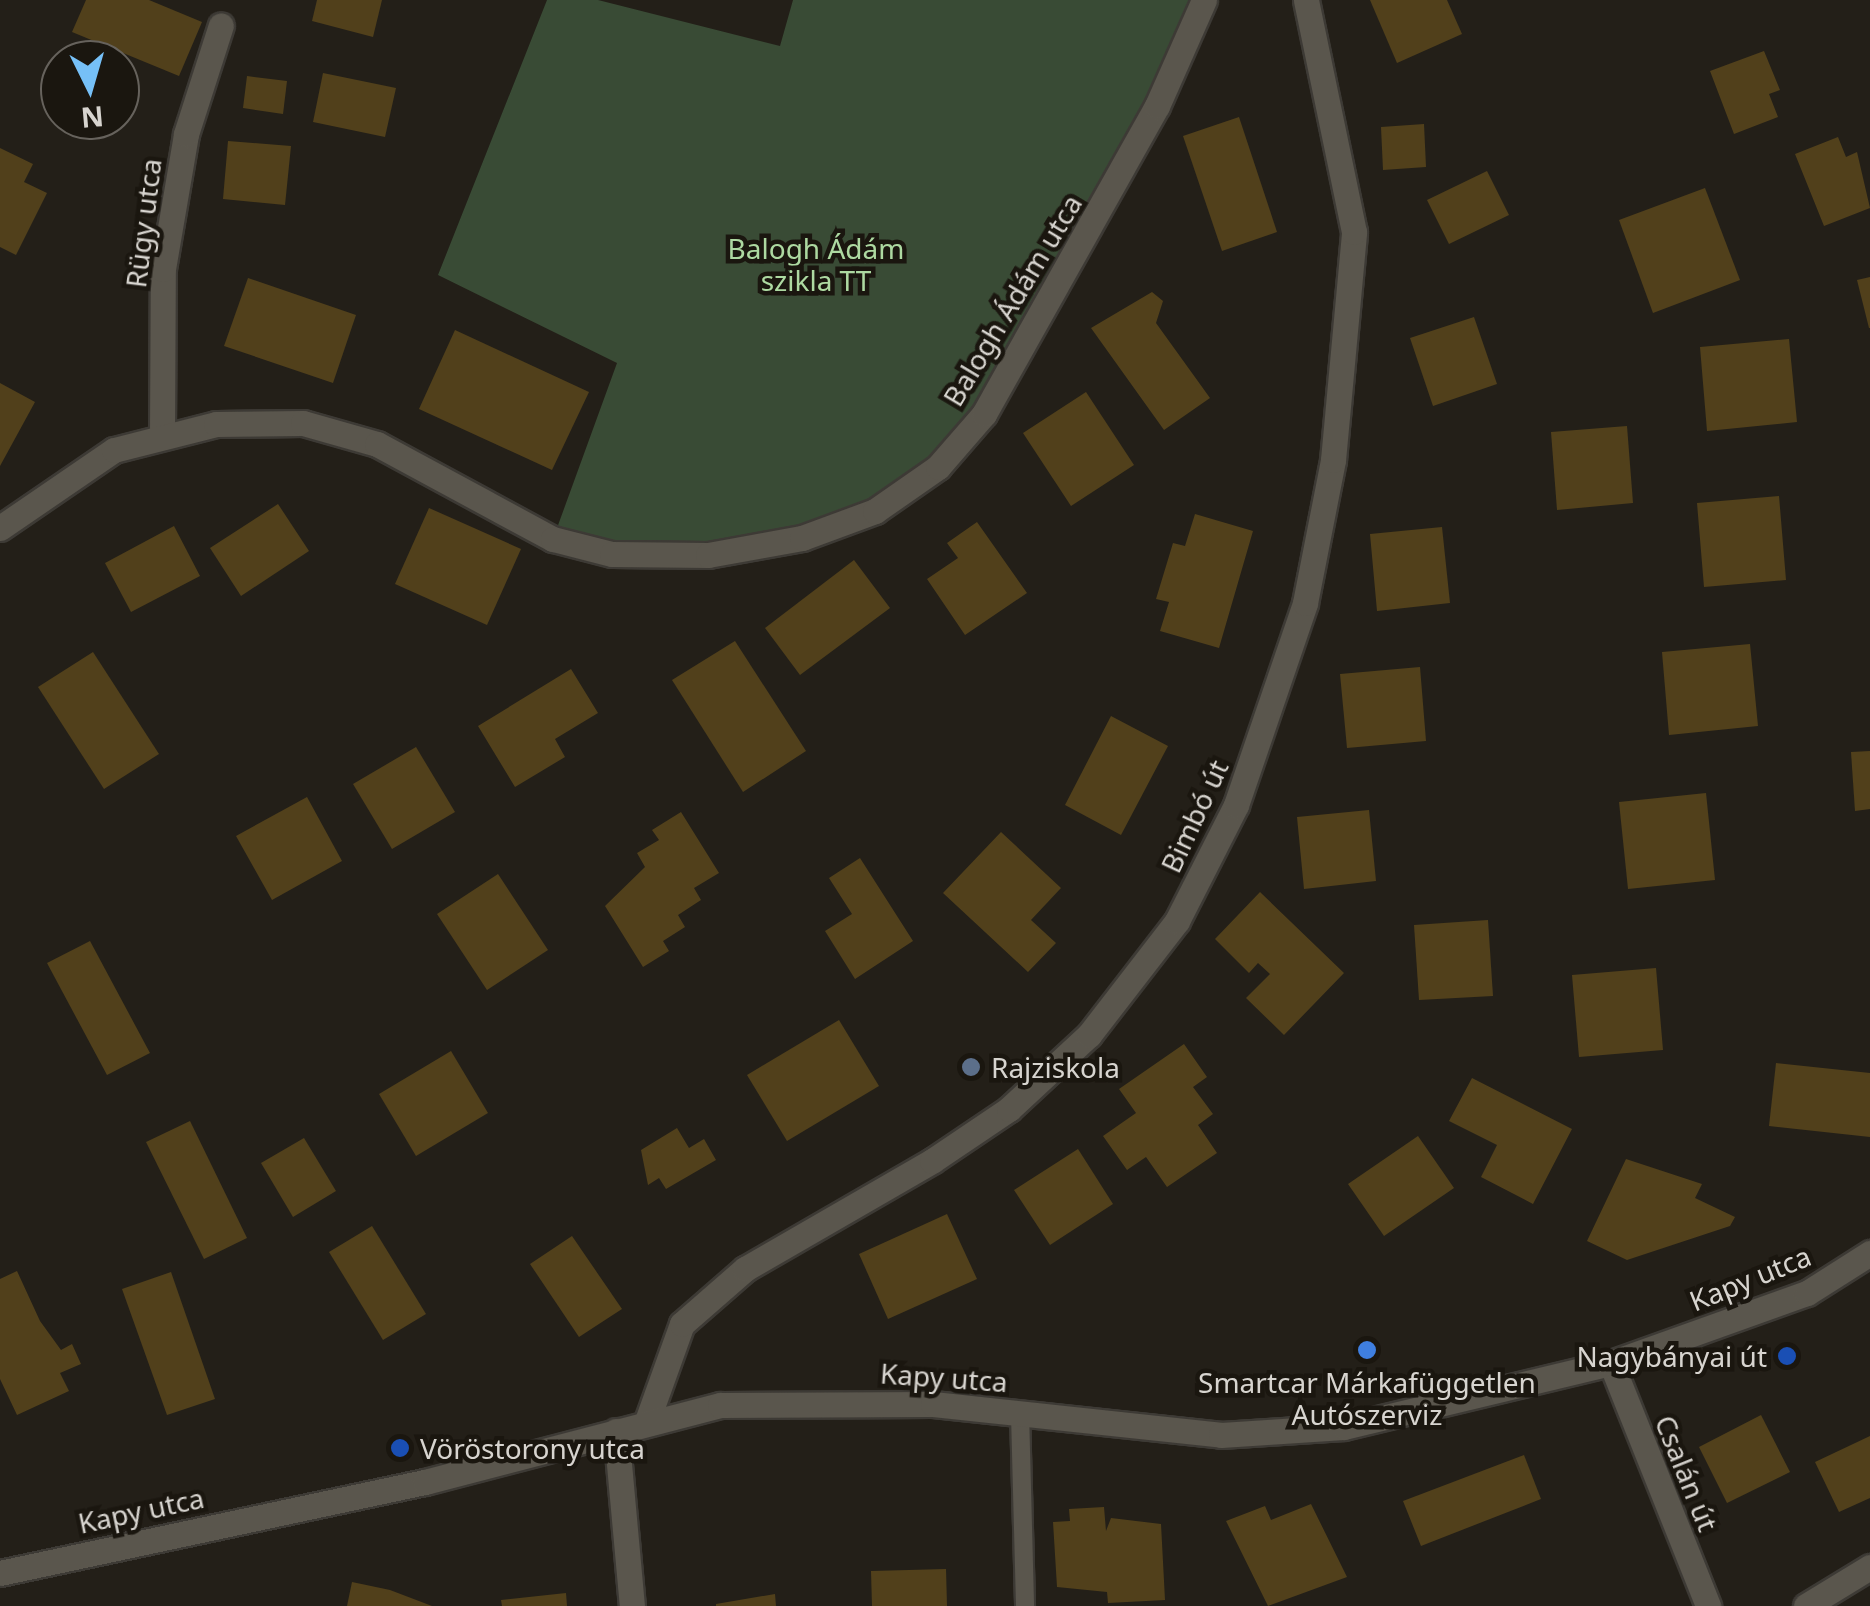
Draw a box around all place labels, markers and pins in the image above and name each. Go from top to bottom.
place label: Rajziskola [991,1050,1120,1084]
marker: Rajziskola [960,1056,982,1078]
marker: Smartcar Márkafüggetlen Autószerviz [1356,1339,1378,1361]
place label: Nagybányai út [1576,1339,1767,1373]
marker: Nagybányai út [1776,1345,1798,1367]
place label: Smartcar Márkafüggetlen Autószerviz [1198,1365,1536,1431]
place label: Vöröstorony utca [420,1431,645,1465]
marker: Vöröstorony utca [389,1437,411,1459]

